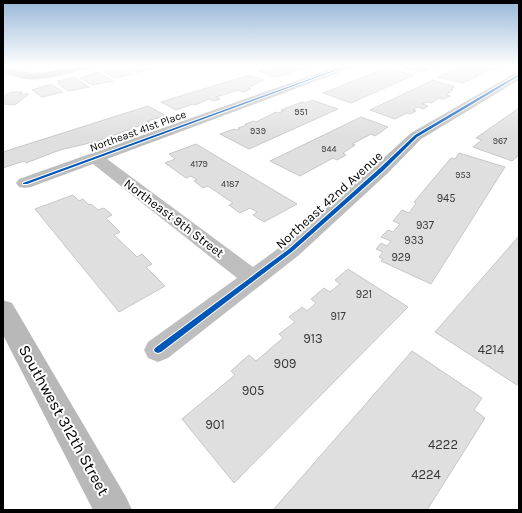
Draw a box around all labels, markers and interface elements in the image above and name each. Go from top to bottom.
street label: Northeast 41st Place [88,107,188,154]
house number: 951 [294,107,308,117]
house number: 939 [250,126,266,136]
house number: 967 [493,136,508,146]
house number: 944 [321,144,337,154]
street label: Northeast 42nd Avenue [273,148,386,252]
house number: 4179 [190,159,208,169]
house number: 953 [455,170,471,180]
street label: Northeast 9th Street [121,176,227,260]
house number: 4187 [221,179,240,189]
house number: 945 [437,192,455,205]
house number: 937 [416,219,434,232]
house number: 933 [404,234,424,247]
house number: 929 [391,251,411,264]
house number: 921 [356,288,372,301]
house number: 917 [330,310,346,323]
house number: 913 [303,331,323,346]
street label: Southwest 312th Street [15,341,113,499]
house number: 4214 [478,342,504,357]
house number: 909 [274,356,296,371]
house number: 905 [242,383,264,398]
house number: 901 [205,417,225,432]
house number: 4222 [428,437,458,452]
house number: 4224 [411,467,441,482]

